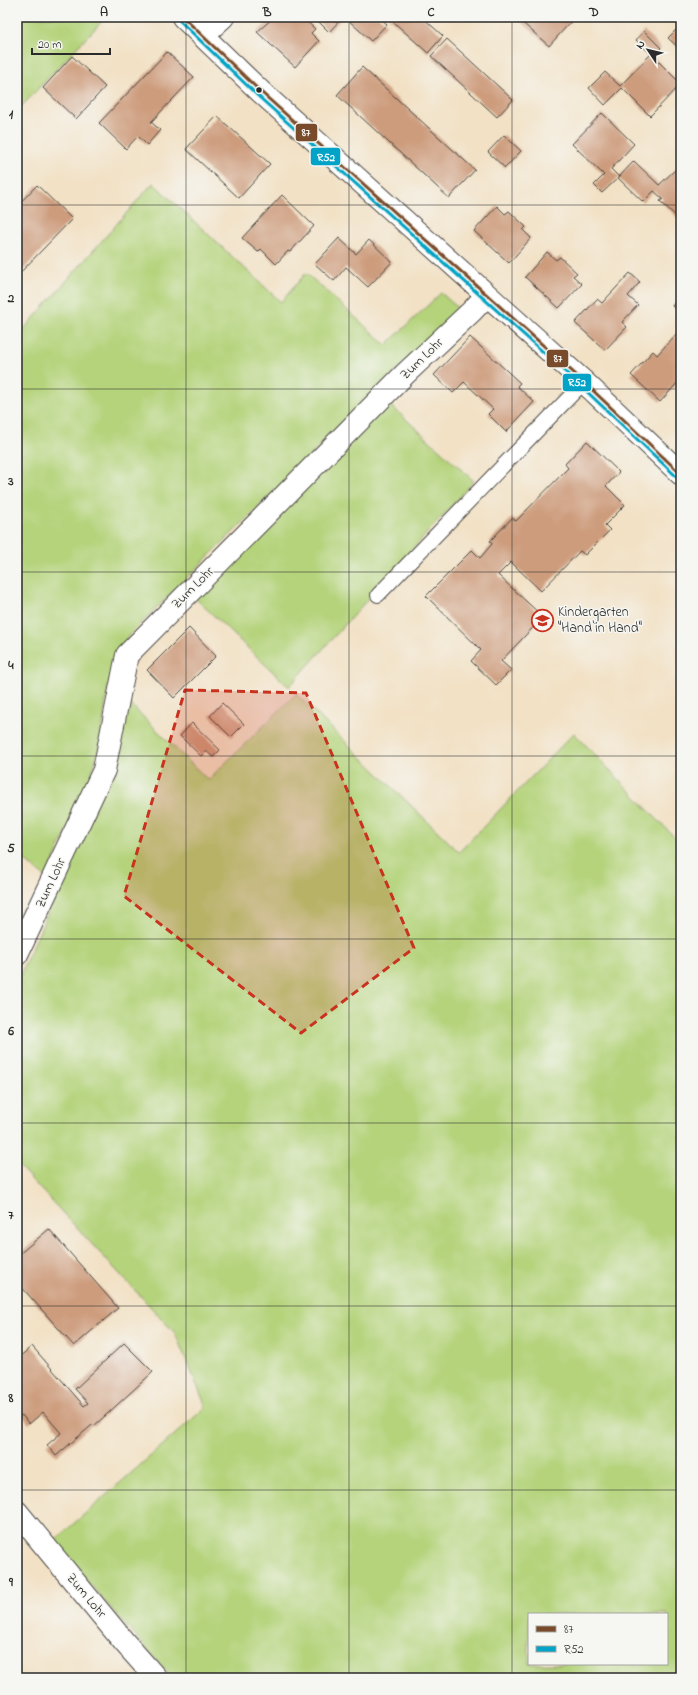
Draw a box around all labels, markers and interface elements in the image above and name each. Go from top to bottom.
text: A [100,3,108,22]
text: B [262,3,272,22]
text: C [427,3,435,22]
text: D [588,3,599,22]
scale bar [32,30,110,56]
north arrow [628,30,668,70]
text: 20 m [38,36,61,54]
text: N [632,37,649,52]
unlabelled marker [254,85,264,95]
text: 1 [9,105,14,124]
line badge: 87 [295,123,318,142]
text: 87 [301,125,311,141]
line badge: R52 [310,147,341,166]
text: R52 [316,150,335,166]
text: 2 [7,289,15,308]
street label: Zum Lohr [396,332,449,385]
line badge: 87 [546,349,569,368]
text: 87 [553,351,563,367]
line badge: R52 [562,373,592,392]
text: R52 [567,375,586,391]
text: 3 [7,472,14,491]
street label: Zum Lohr [167,561,220,614]
place label: Kindergarten "Hand in Hand" [558,602,642,639]
school or university icon: Kindergarten "Hand in Hand" [529,607,555,633]
text: 4 [7,656,14,675]
text: 5 [7,839,15,858]
street label: Zum Lohr [30,854,72,912]
text: 6 [7,1022,14,1041]
text: 7 [8,1206,14,1225]
text: 8 [8,1389,14,1408]
street label: Zum Lohr [61,1569,112,1624]
text: 9 [8,1573,14,1592]
legend [528,1613,668,1665]
text: 87 [564,1621,574,1639]
text: R52 [564,1641,584,1659]

